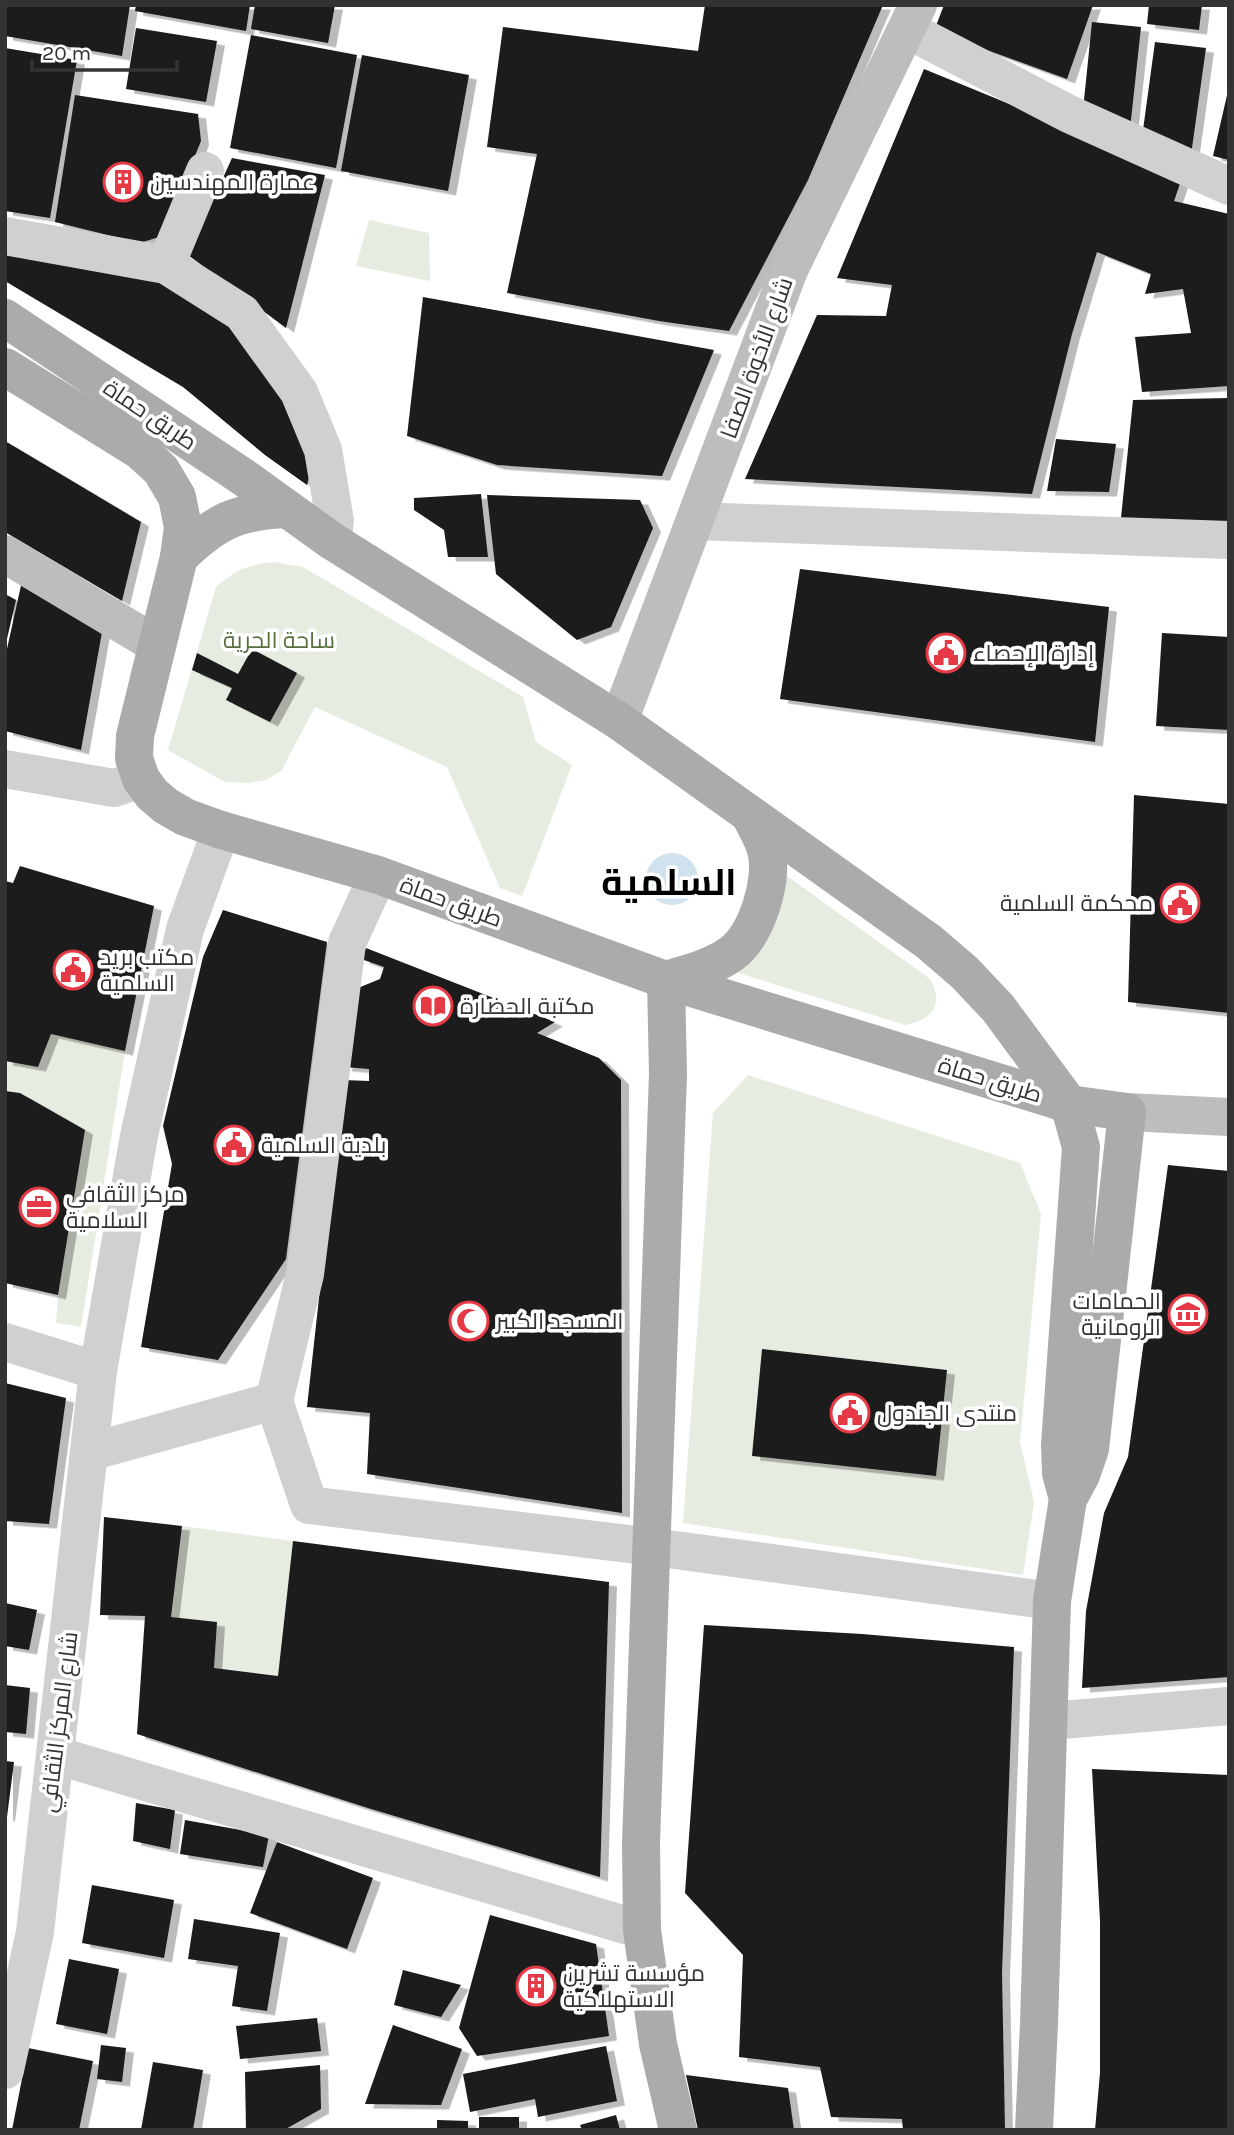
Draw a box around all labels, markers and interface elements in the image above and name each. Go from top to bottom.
scale bar [32,28,177,72]
text: 20 m [42,41,91,65]
building icon: عمارة المهندسين [102,161,144,203]
place label: عمارة المهندسين [150,169,315,196]
street label: شارع الأخوة الصفا [715,274,801,443]
street label: طريق حماة [98,374,202,456]
park label: ساحة الحرية [223,627,335,654]
public building icon: إدارة الإحصاء [925,632,967,674]
place label: إدارة الإحصاء [973,640,1094,668]
district label: السلمية [601,861,737,904]
street label: طريق حماة [396,871,506,933]
public building icon: محكمة السلمية [1159,882,1201,924]
place label: محكمة السلمية [1000,890,1153,917]
place label: مكتب بريد السلمية [100,944,194,997]
public building icon: مكتب بريد السلمية [52,949,94,991]
library icon: مكتبة الحضارة [412,985,454,1027]
place label: مكتبة الحضارة [460,993,594,1020]
street label: طريق حماة [935,1052,1045,1108]
public building icon: بلدية السلمية [213,1124,255,1166]
place label: بلدية السلمية [261,1132,386,1159]
place label: مركز الثقافي السلامية [66,1181,185,1234]
office icon: مركز الثقافي السلامية [18,1186,60,1228]
place label: الحمامات الرومانية [1073,1288,1161,1341]
museum icon: الحمامات الرومانية [1167,1293,1209,1335]
mosque icon: المسجد الكبير [448,1300,490,1342]
place label: المسجد الكبير [494,1308,624,1335]
public building icon: منتدى الجندول [829,1392,871,1434]
place label: منتدى الجندول [877,1400,1017,1427]
street label: شارع المركز الثقافي [35,1630,87,1815]
place label: مؤسسة تشرين الاستهلاكية [563,1960,705,2013]
building icon: مؤسسة تشرين الاستهلاكية [515,1965,557,2007]

